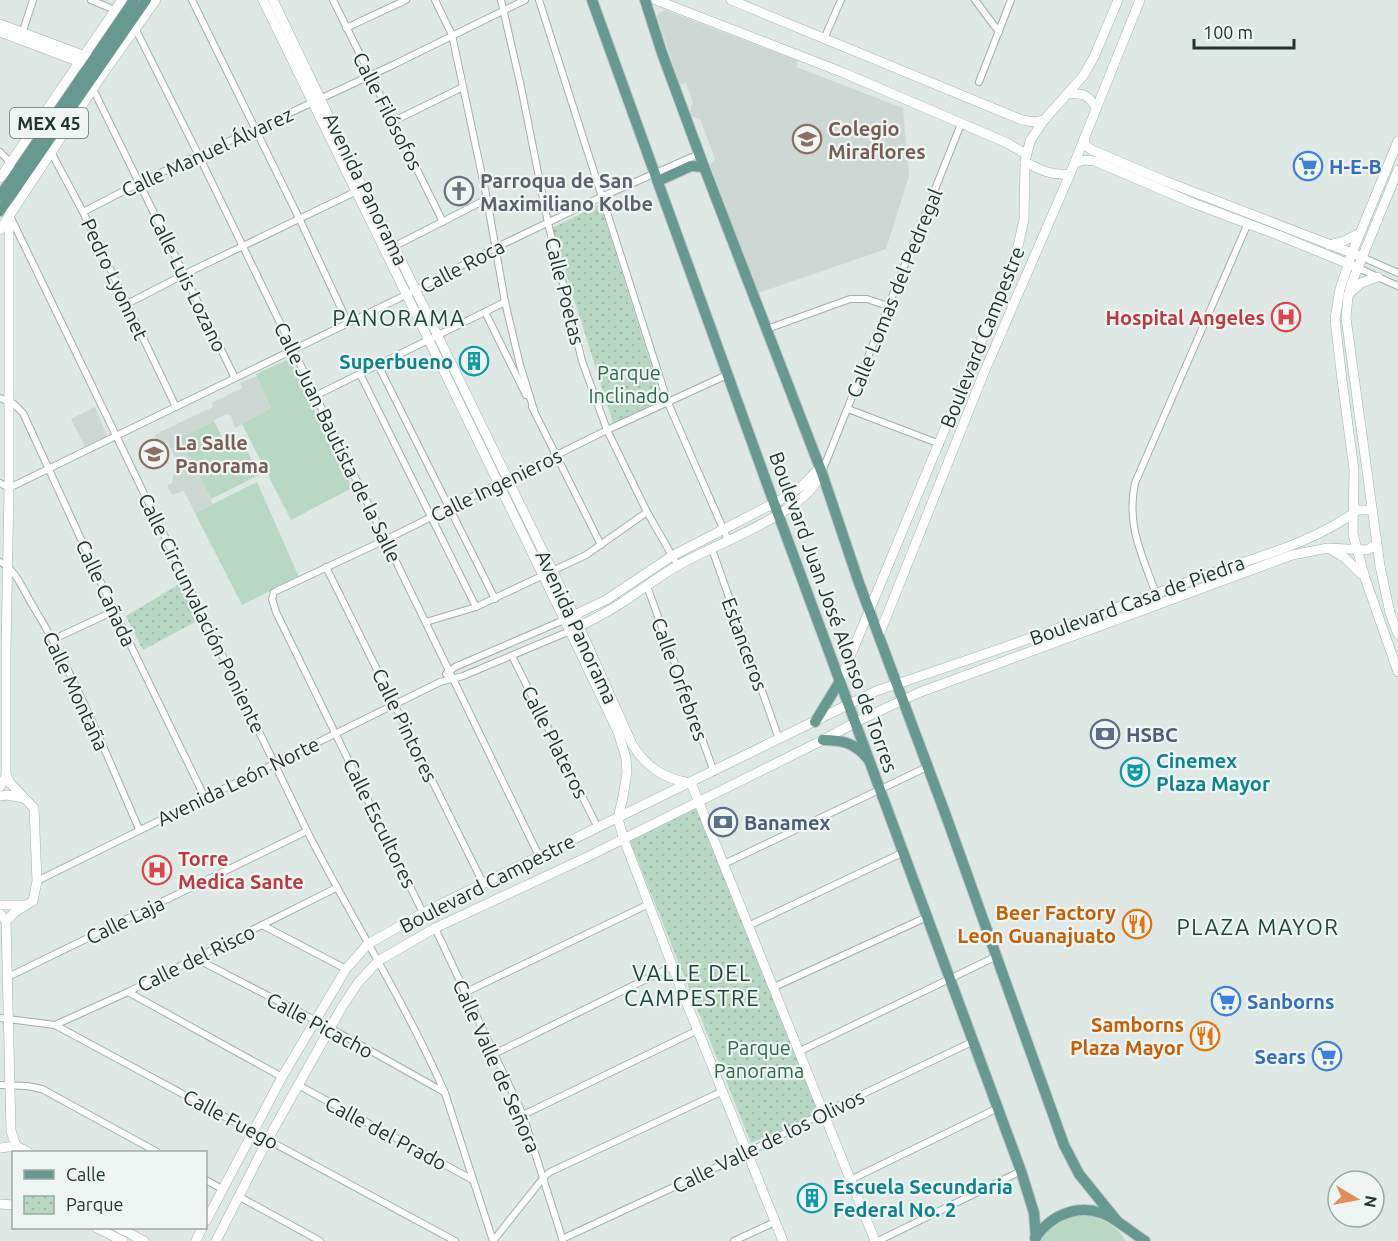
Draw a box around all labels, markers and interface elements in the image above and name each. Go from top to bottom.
scale bar [1194,12,1294,50]
text: 100 m [1203,22,1253,42]
street label: Calle Filósofos [348,48,428,174]
street label: Calle Manuel Álvarez [118,102,296,202]
road number: MEX 45 [10,108,88,138]
street label: Avenida Panorama [319,109,413,269]
place label: Colegio Miraflores [828,117,926,163]
school or university icon: Colegio Miraflores [791,123,823,155]
supermarket icon: H-E-B [1292,150,1324,182]
place label: H-E-B [1329,155,1382,178]
place label: Parroqua de San Maximiliano Kolbe [480,169,653,215]
church icon: Parroqua de San Maximiliano Kolbe [443,175,475,207]
street label: Calle Lomas del Pedregal [841,185,947,401]
street label: Calle Luis Lozano [144,208,232,356]
street label: Pedro Lyonnet [77,215,153,343]
street label: Calle Roca [416,234,508,298]
street label: Calle Poetas [541,235,589,347]
street label: Boulevard Campestre [935,243,1029,431]
hospital icon: Hospital Angeles [1270,301,1302,333]
district label: PANORAMA [332,305,466,330]
place label: Hospital Angeles [1105,306,1265,329]
street label: Calle Juan Bautista de la Salle [270,318,406,566]
building icon: Superbueno [458,345,490,377]
place label: Superbueno [339,350,453,373]
park label: Parque Inclinado [588,361,670,407]
place label: La Salle Panorama [175,431,269,477]
school or university icon: La Salle Panorama [138,438,170,470]
street label: Calle Ingenieros [427,443,565,527]
street label: Boulevard Juan José Alonso de Torres [765,448,903,776]
street label: Calle Circunvalación Poniente [134,489,270,737]
street label: Calle Cañada [71,536,141,650]
street label: Avenida Panorama [531,547,623,707]
street label: Boulevard Casa de Piedra [1027,550,1247,650]
street label: Estanceros [717,594,773,694]
street label: Calle Orfebres [647,614,713,744]
street label: Calle Montaña [38,628,114,754]
street label: Calle Pintores [368,664,442,786]
street label: Calle Plateros [517,682,593,802]
bank icon: HSBC [1089,718,1121,750]
place label: HSBC [1126,723,1178,746]
street label: Avenida León Norte [153,732,323,830]
place label: Cinemex Plaza Mayor [1156,749,1271,795]
street label: Calle Escultores [339,754,421,892]
theatre icon: Cinemex Plaza Mayor [1119,756,1151,788]
bank icon: Banamex [707,806,739,838]
place label: Banamex [744,811,830,834]
street label: Boulevard Campestre [395,829,579,937]
place label: Torre Medica Sante [178,847,304,893]
hospital icon: Torre Medica Sante [141,854,173,886]
street label: Calle Laja [82,891,168,949]
place label: Beer Factory Leon Guanajuato [957,901,1116,947]
restaurant icon: Beer Factory Leon Guanajuato [1121,908,1153,940]
district label: PLAZA MAYOR [1177,914,1340,939]
street label: Calle del Risco [133,920,259,996]
district label: VALLE DEL CAMPESTRE [624,960,760,1010]
street label: Calle Valle de Señora [448,976,546,1156]
supermarket icon: Sanborns [1210,985,1242,1017]
street label: Calle Picacho [263,987,377,1063]
place label: Sanborns [1247,990,1335,1013]
place label: Samborns Plaza Mayor [1070,1013,1185,1059]
restaurant icon: Samborns Plaza Mayor [1189,1020,1221,1052]
park label: Parque Panorama [714,1036,804,1082]
supermarket icon: Sears [1311,1040,1343,1072]
place label: Sears [1255,1045,1306,1068]
street label: Calle Fuego [179,1084,283,1154]
street label: Calle Valle de los Olivos [668,1085,868,1197]
street label: Calle del Prado [321,1091,451,1175]
legend [12,1151,207,1229]
text: Calle [66,1164,106,1184]
north arrow [1326,1169,1386,1229]
place label: Escuela Secundaria Federal No. 2 [833,1175,1013,1221]
building icon: Escuela Secundaria Federal No. 2 [796,1182,828,1214]
text: Parque [66,1194,123,1214]
text: N [1361,1194,1381,1209]

